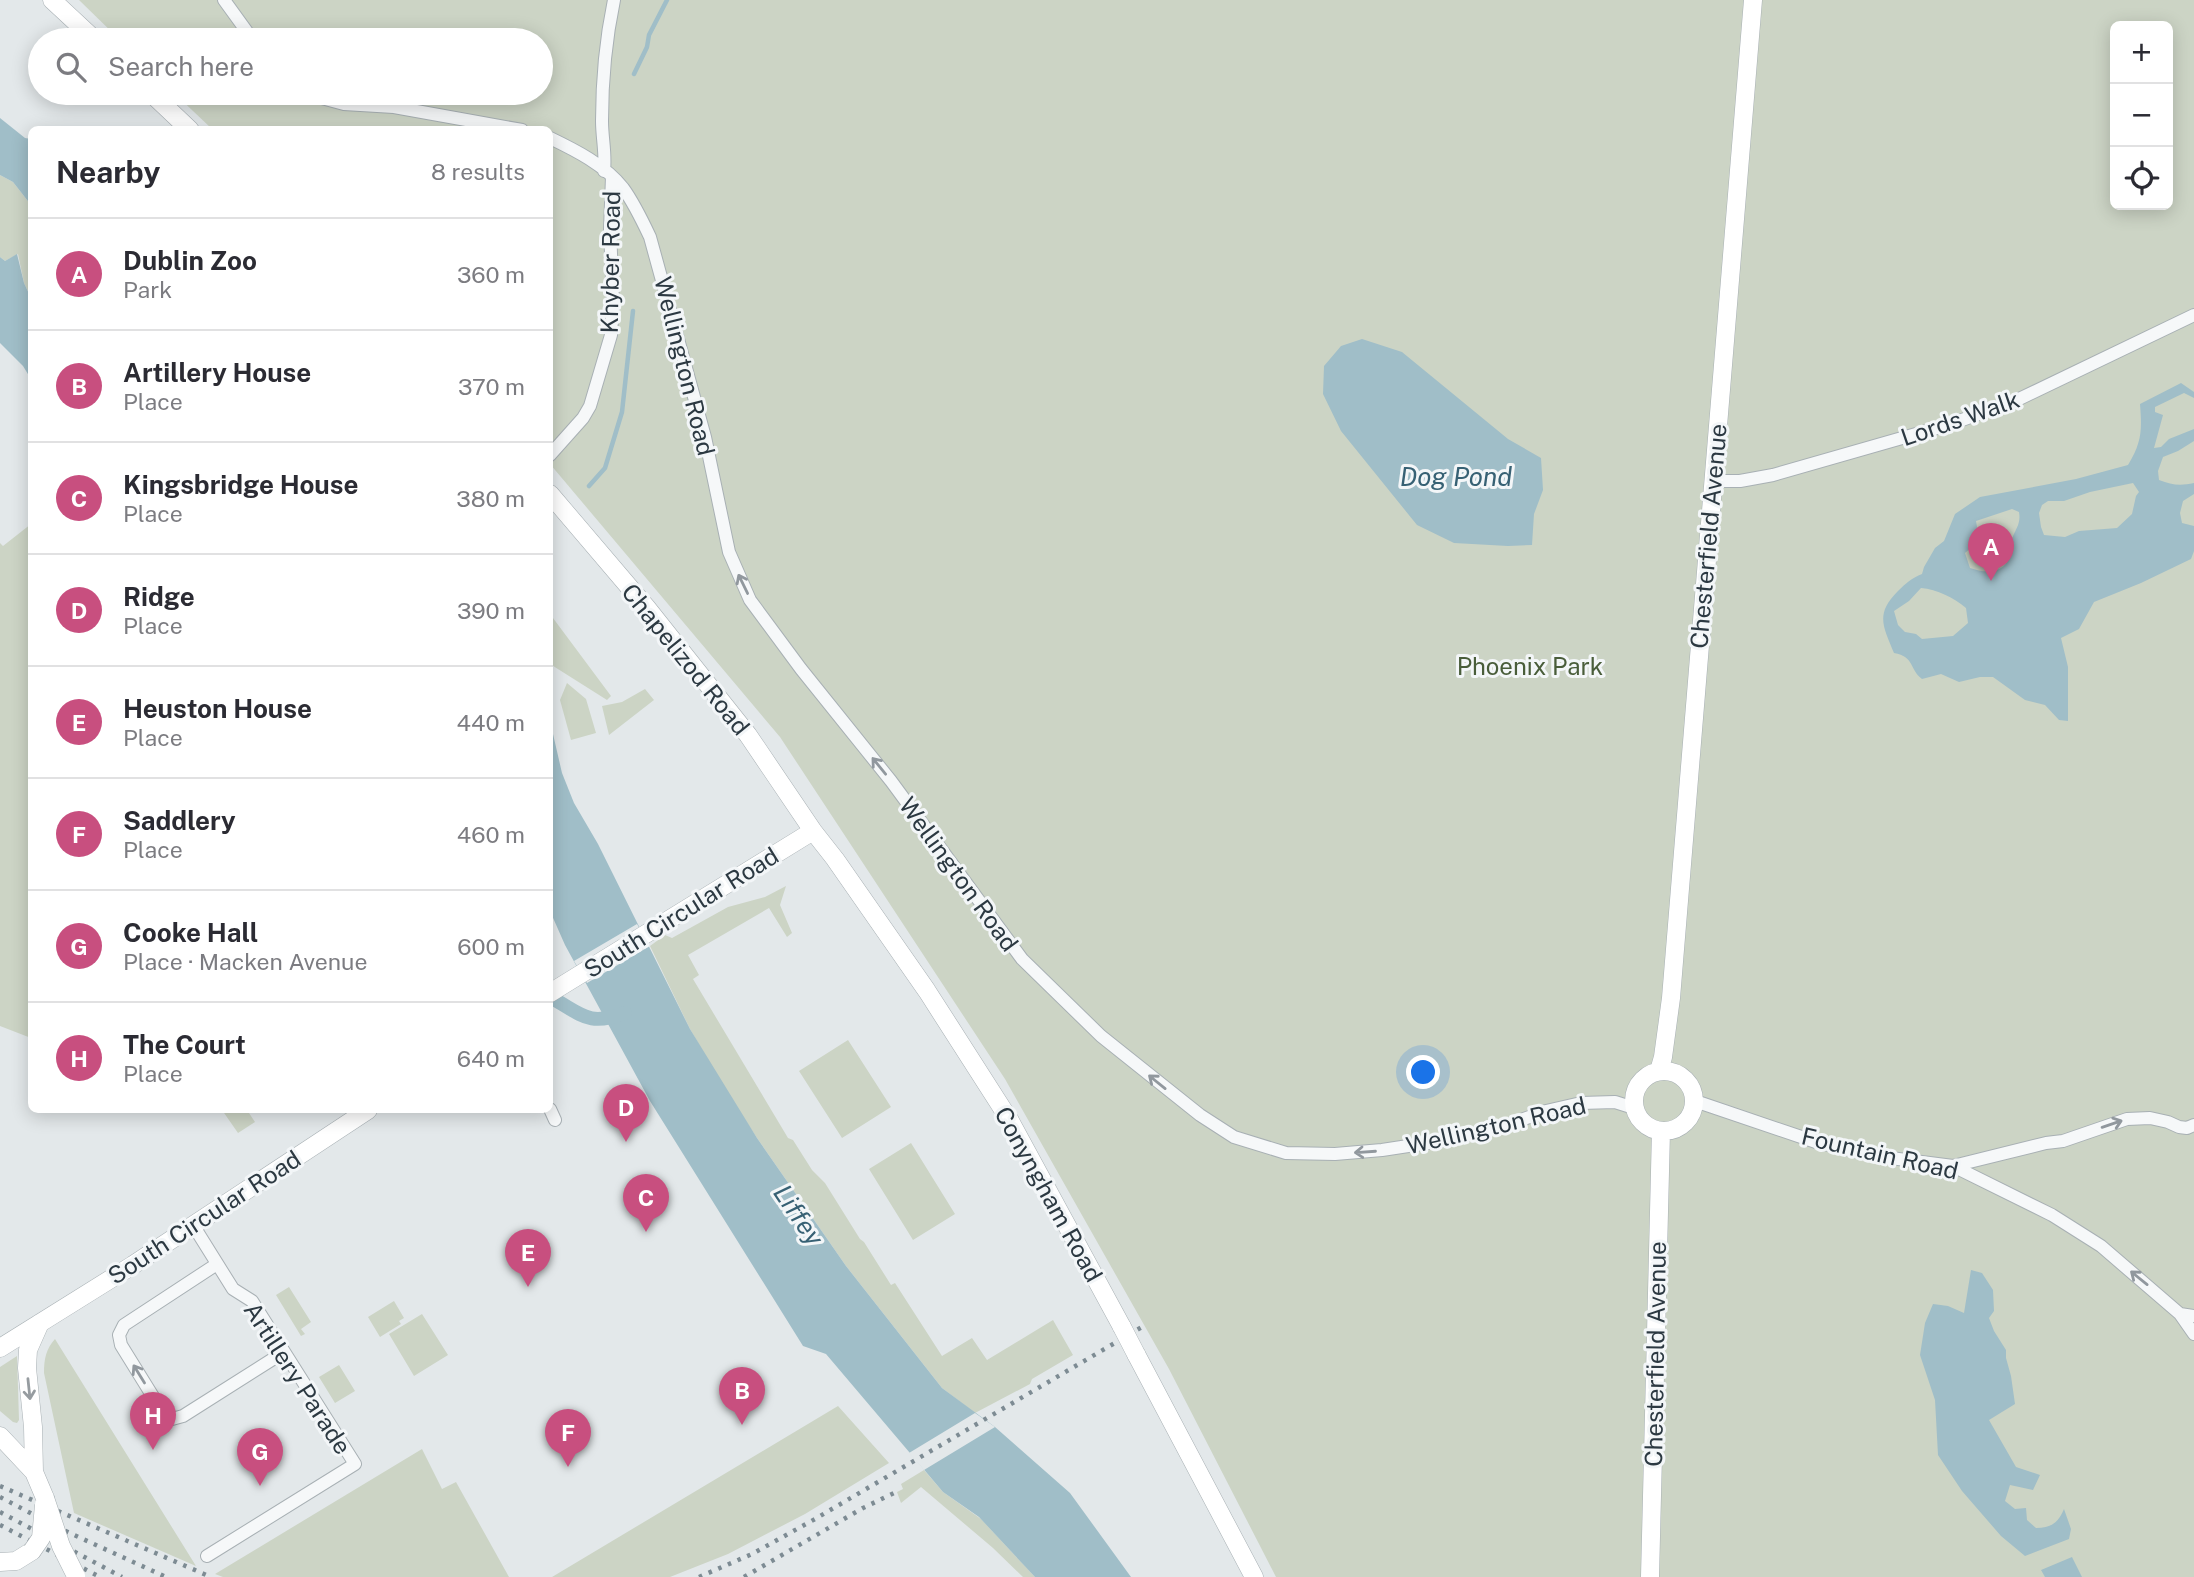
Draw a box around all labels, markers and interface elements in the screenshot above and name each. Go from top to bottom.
map controls [2110,21,2173,210]
button: + [2110,21,2173,84]
search box [28,28,553,105]
icon: search [52,48,90,86]
text: Search here [108,51,254,82]
button: − [2110,84,2173,147]
button: locate [2110,147,2173,210]
text: Nearby [56,154,160,190]
text: 8 results [431,158,525,185]
street label: Khyber Road [595,190,625,334]
text: Dublin Zoo [123,245,257,276]
text: A [71,261,87,288]
text: 360 m [457,261,525,288]
street label: Wellington Road [649,274,721,458]
text: Park [123,276,172,303]
text: Artillery House [123,357,311,388]
text: B [71,373,87,400]
text: 370 m [458,373,525,400]
street label: Lords Walk [1897,385,2023,451]
text: Place [123,388,183,415]
street label: Chesterfield Avenue [1684,422,1732,650]
water label: Dog Pond [1400,461,1512,492]
text: Kingsbridge House [123,469,359,500]
text: C [71,485,87,512]
text: 380 m [456,485,525,512]
text: Place [123,500,183,527]
pin: A [1968,523,2014,581]
one-way arrow [736,574,749,595]
street label: Chapelizod Road [616,578,756,740]
text: Ridge [123,581,195,612]
text: D [71,597,87,624]
text: 390 m [457,597,525,624]
text: Place [123,612,183,639]
park label: Phoenix Park [1457,652,1603,680]
text: Heuston House [123,693,312,724]
text: E [72,709,86,736]
text: 440 m [457,709,525,736]
text: Place [123,724,183,751]
one-way arrow [871,757,887,775]
street label: Wellington Road [894,792,1024,956]
text: Saddlery [123,805,236,836]
text: F [72,821,86,848]
text: 460 m [457,821,525,848]
text: Place [123,836,183,863]
street label: South Circular Road [579,841,783,983]
text: Cooke Hall [123,917,258,948]
text: G [70,933,88,960]
text: 600 m [457,933,525,960]
text: Place · Macken Avenue [123,948,367,975]
text: The Court [123,1029,246,1060]
text: H [70,1045,88,1072]
text: 640 m [457,1045,525,1072]
your location [1406,1055,1440,1089]
text: Place [123,1060,183,1087]
one-way arrow [1149,1074,1167,1090]
pin: D [603,1084,649,1142]
street label: Wellington Road [1403,1091,1589,1159]
street label: Conyngham Road [989,1102,1109,1286]
one-way arrow [2100,1117,2122,1129]
street label: Fountain Road [1799,1121,1961,1185]
street label: South Circular Road [102,1144,306,1290]
one-way arrow [1353,1145,1376,1158]
pin: C [623,1174,669,1232]
water label: Liffey [767,1179,831,1252]
pin: E [505,1229,551,1287]
street label: Chesterfield Avenue [1639,1241,1671,1467]
one-way arrow [2131,1270,2149,1286]
street label: Artillery Parade [238,1297,358,1459]
one-way arrow [132,1365,146,1385]
pin: B [719,1367,765,1425]
one-way arrow [23,1377,36,1400]
pin: H [130,1392,176,1450]
pin: F [545,1409,591,1467]
pin: G [237,1428,283,1486]

